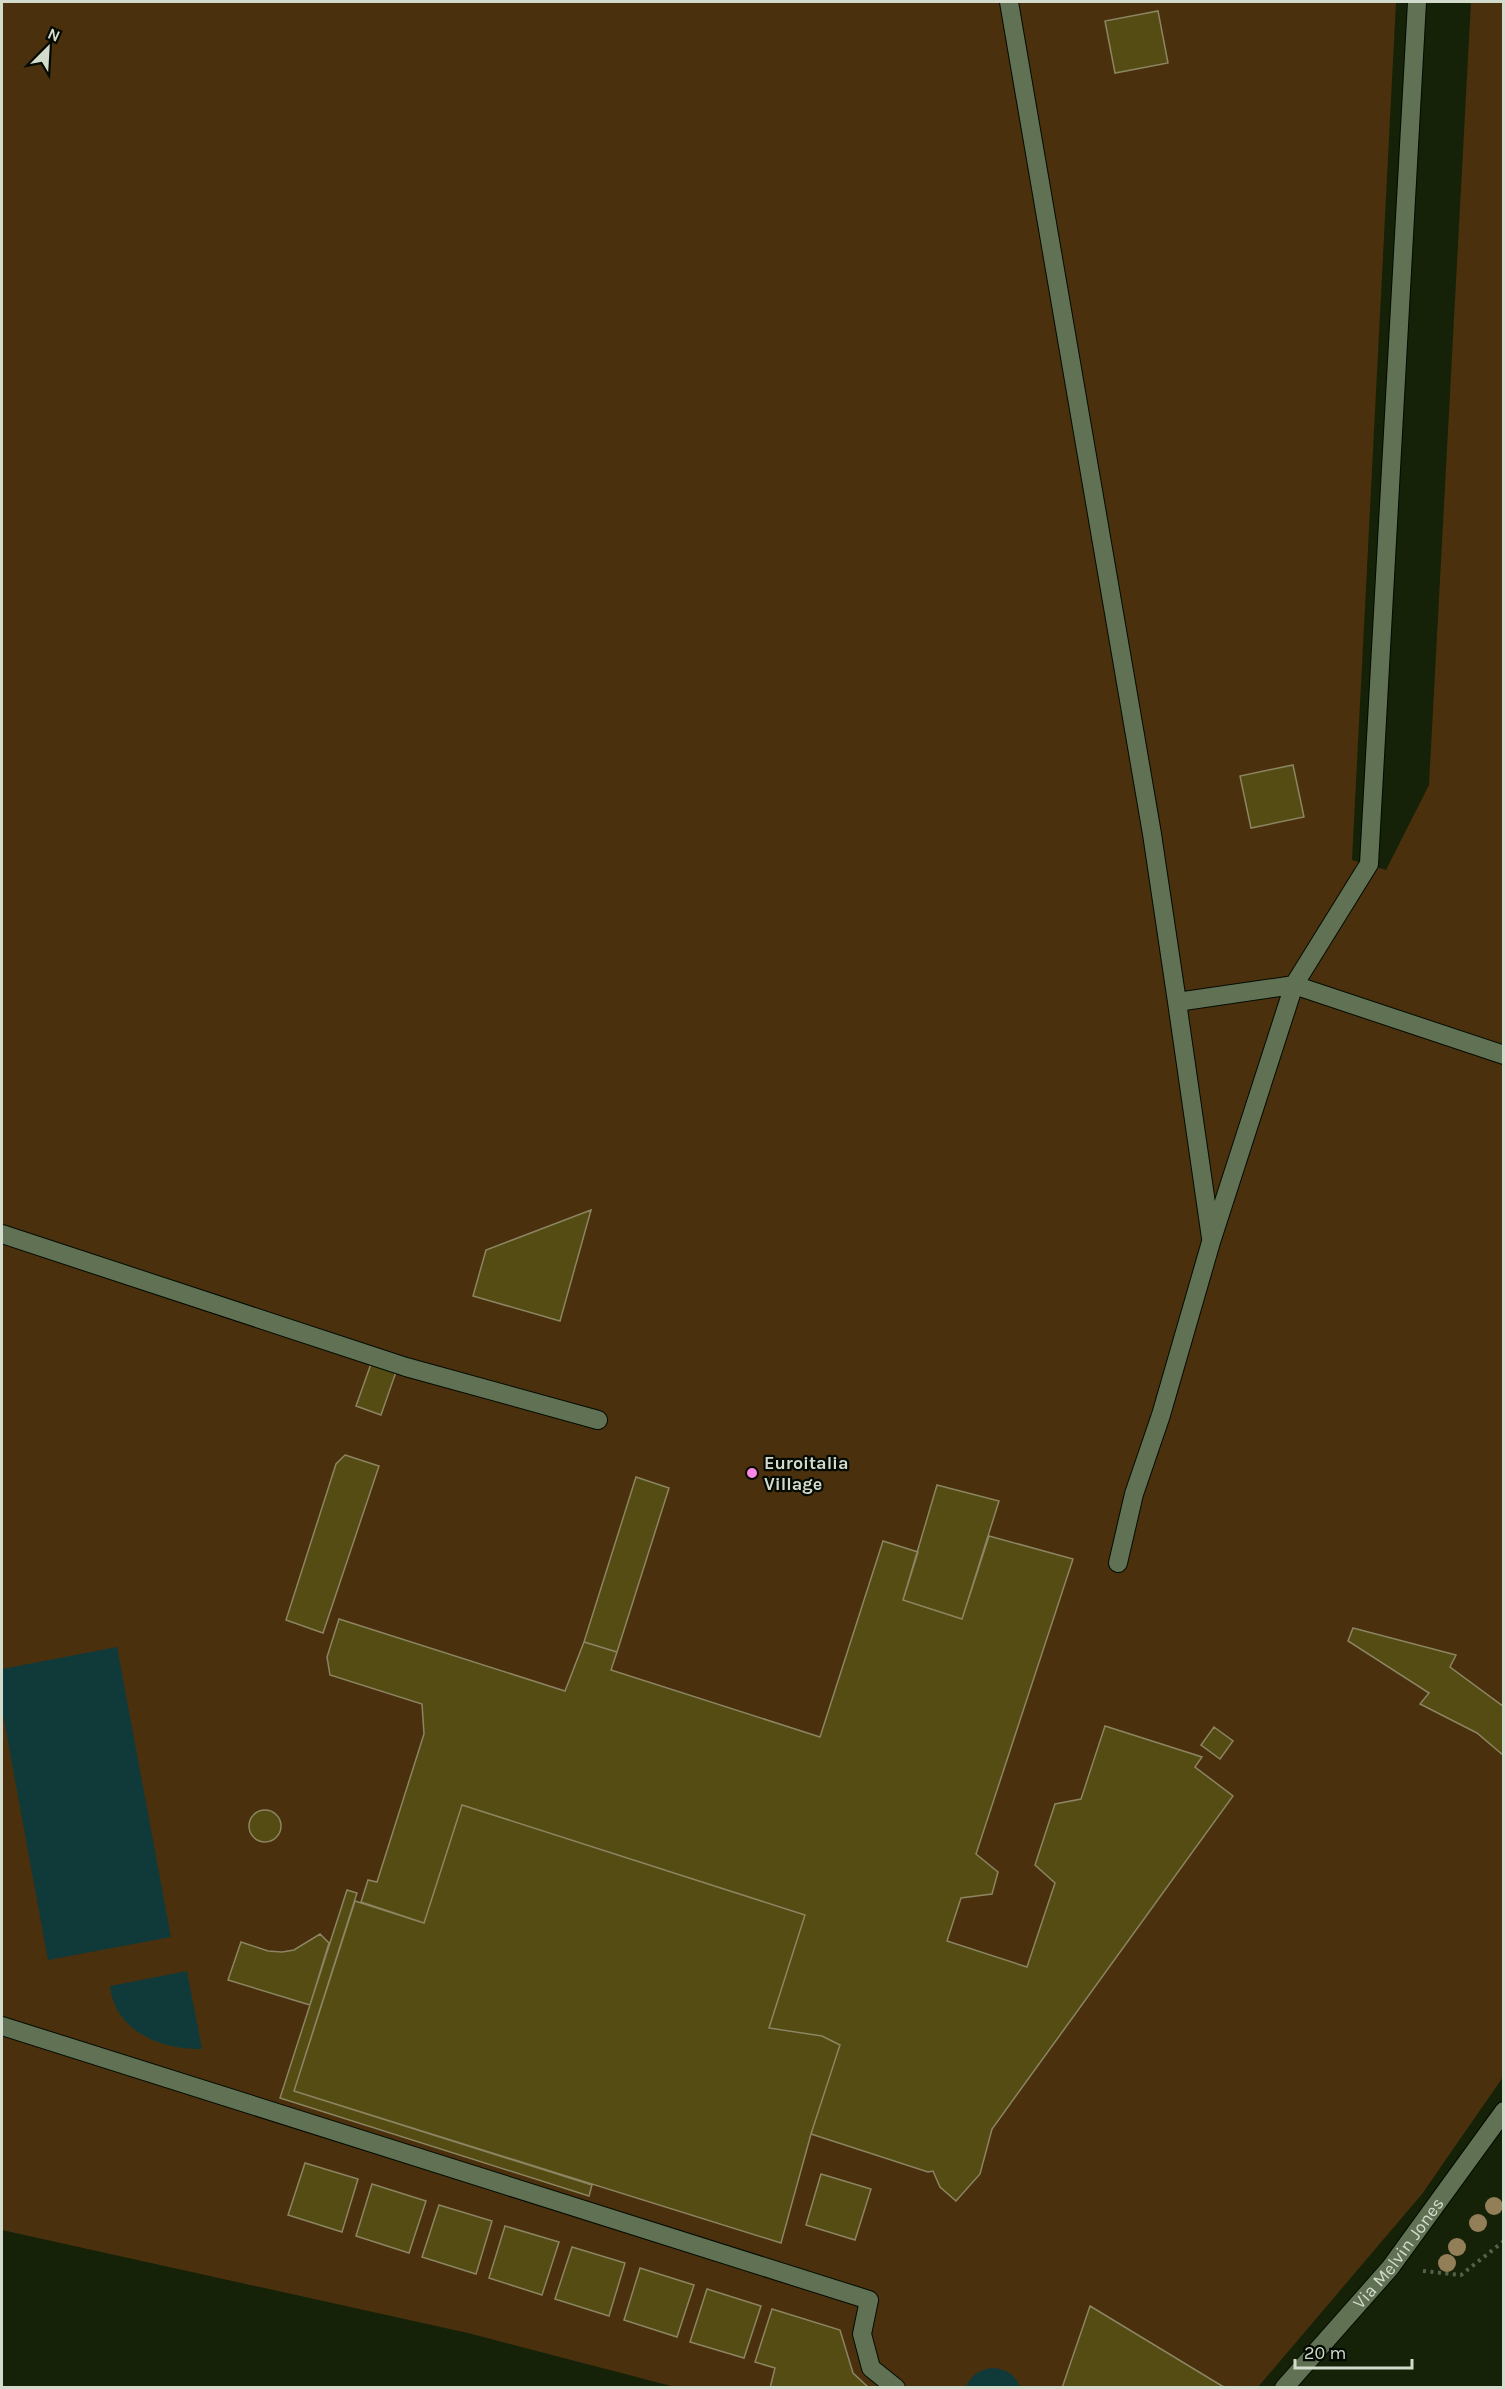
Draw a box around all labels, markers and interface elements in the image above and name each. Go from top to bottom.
north arrow [18,18,78,78]
text: N [45,24,63,46]
place label: Euroitalia Village [764,1452,849,1495]
marker: Euroitalia Village [745,1466,759,1480]
street label: Via Melvin Jones [1348,2193,1449,2313]
scale bar [1295,2332,1412,2370]
text: 20 m [1304,2342,1346,2364]

